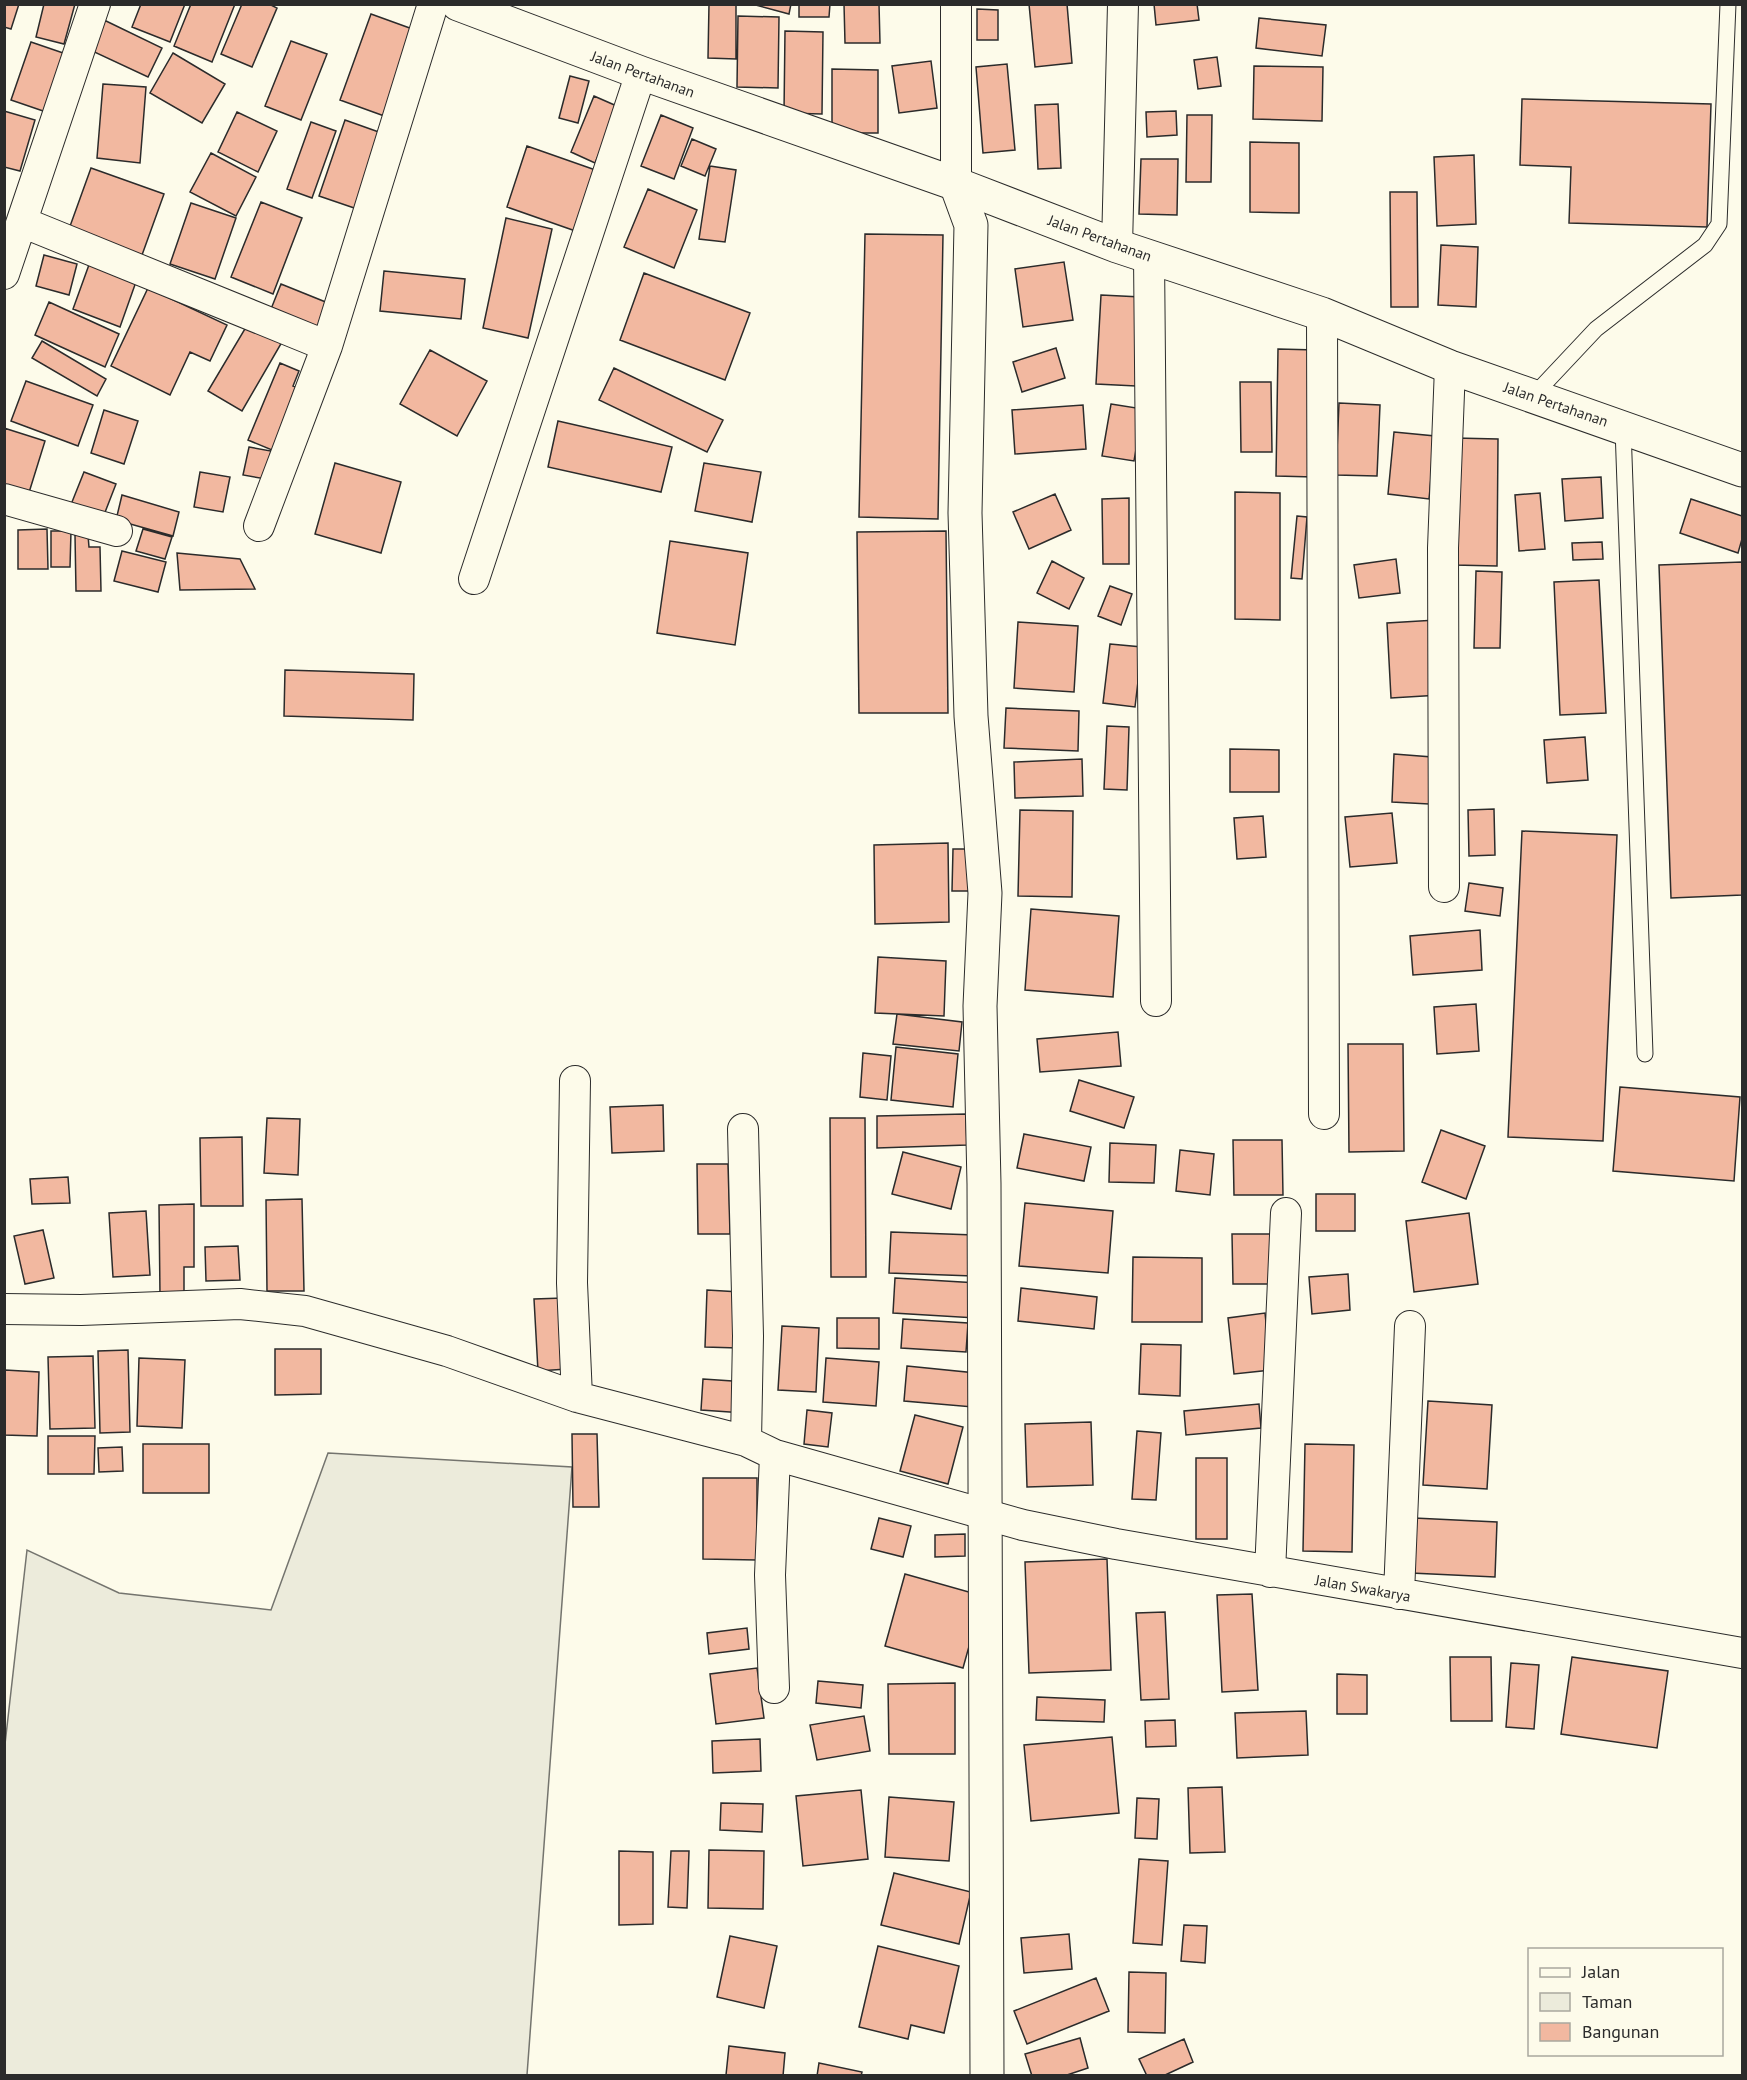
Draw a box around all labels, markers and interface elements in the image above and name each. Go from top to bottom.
street label: Jalan Pertahanan [588,46,697,102]
street label: Jalan Pertahanan [1045,210,1154,266]
street label: Jalan Pertahanan [1500,377,1611,431]
street label: Jalan Swakarya [1313,1570,1412,1606]
legend [1528,1948,1723,2056]
text: Jalan [1581,1960,1620,1983]
text: Taman [1582,1990,1632,2013]
text: Bangunan [1582,2020,1659,2043]

